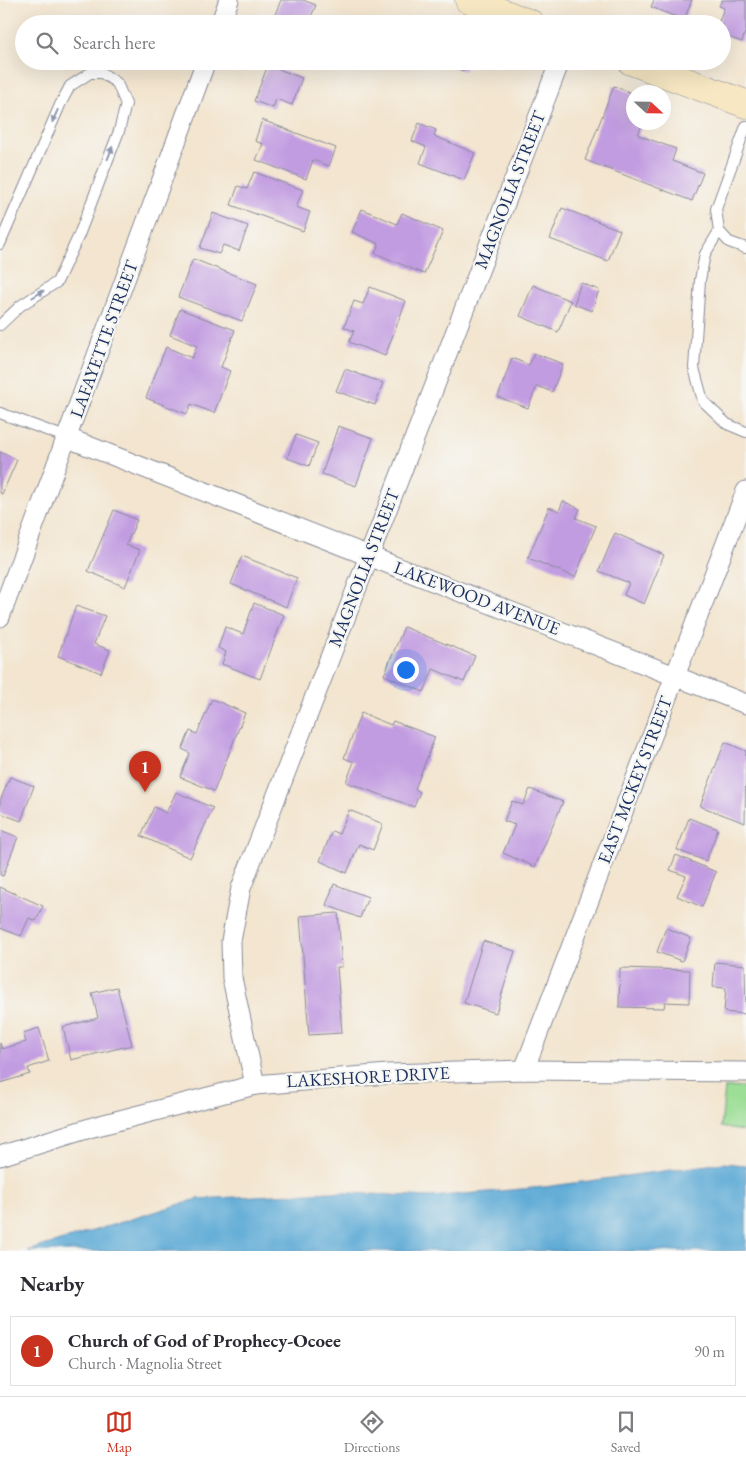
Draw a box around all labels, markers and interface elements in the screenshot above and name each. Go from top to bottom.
search box [15,15,731,70]
icon: search [33,29,61,57]
text: Search here [73,30,155,55]
north arrow [626,85,671,130]
street label: MAGNOLIA STREET [469,107,551,272]
one-way arrow [50,109,58,123]
one-way arrow [107,146,115,160]
street label: LAFAYETTE STREET [64,256,143,421]
one-way arrow [31,290,44,299]
street label: MAGNOLIA STREET [323,485,405,650]
street label: LAKEWOOD AVENUE [391,555,563,640]
your location [393,657,419,683]
street label: EAST MCKEY STREET [592,692,677,867]
pin: 1 [129,751,161,792]
street label: LAKESHORE DRIVE [286,1061,450,1092]
text: Nearby [20,1270,84,1297]
text: Church of God of Prophecy-Ocoee [68,1328,341,1353]
text: 1 [33,1341,41,1362]
text: 90 m [694,1341,725,1362]
text: Church · Magnolia Street [68,1353,222,1374]
tab: Map [105,1408,133,1456]
tab: Directions [344,1408,400,1456]
tab: Saved [611,1408,641,1456]

